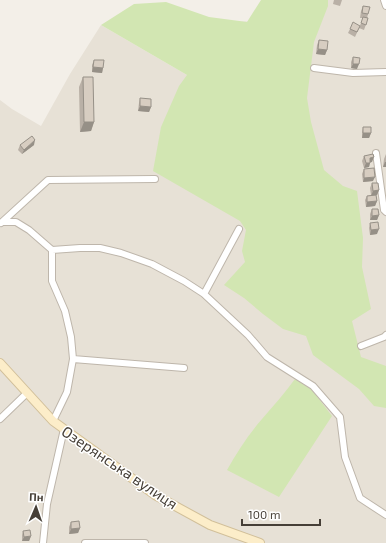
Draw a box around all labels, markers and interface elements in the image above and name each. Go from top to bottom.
street label: Озерянська вулиця [58,422,181,513]
north arrow [16,487,56,527]
text: Пн [29,490,44,503]
scale bar [242,501,320,527]
text: 100 m [248,507,280,521]

